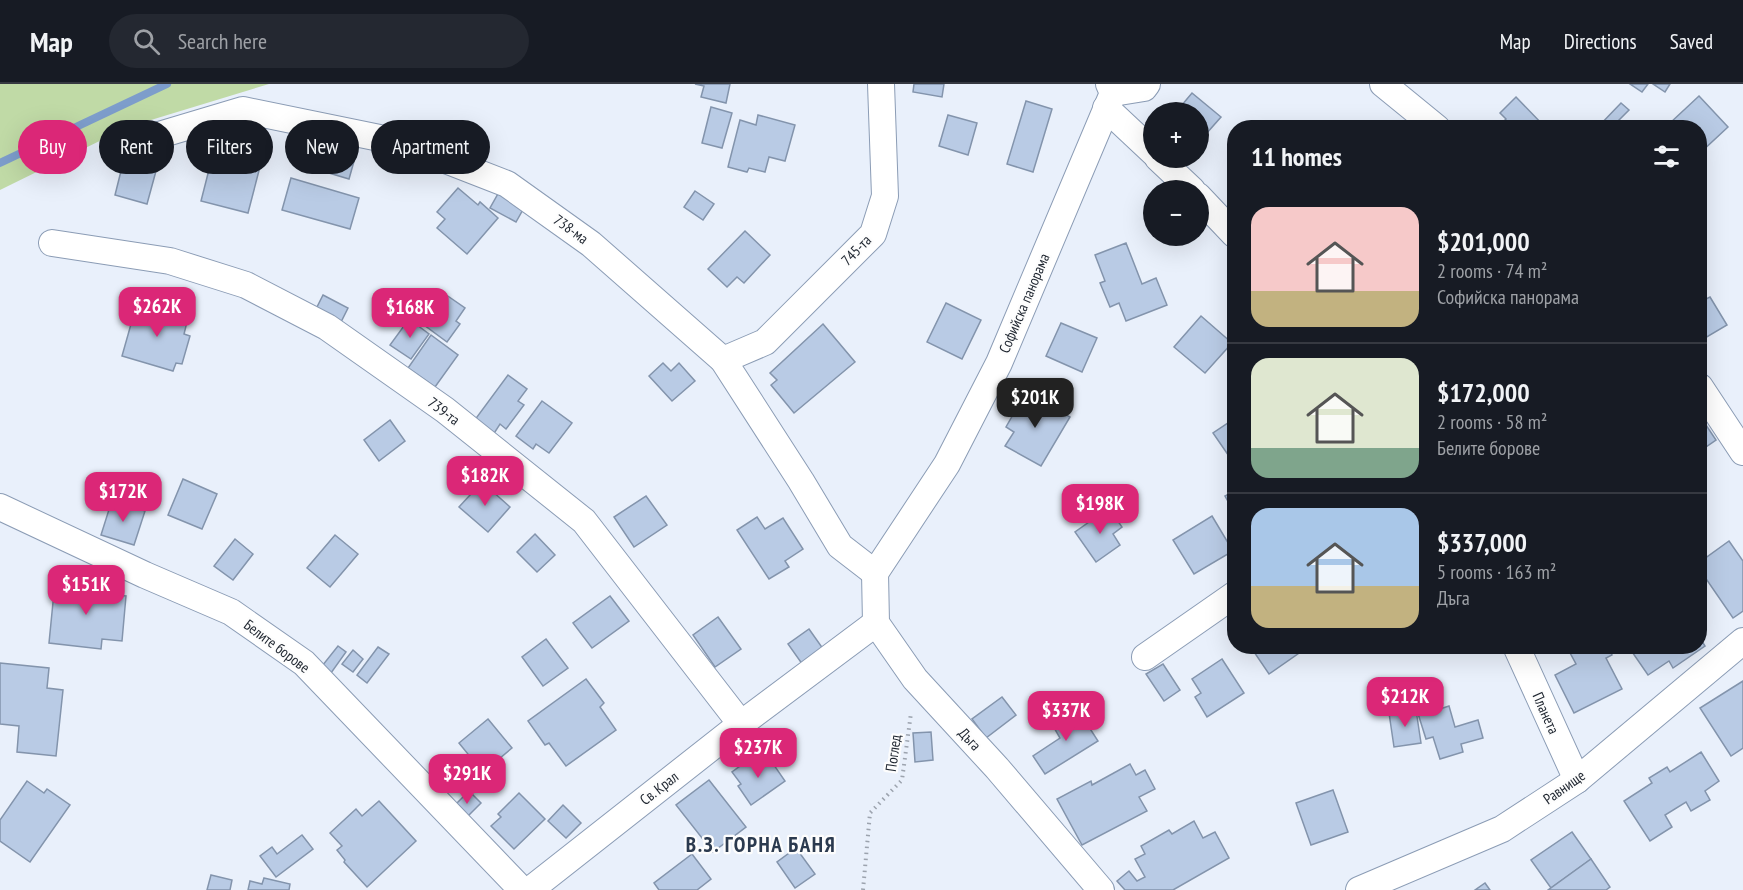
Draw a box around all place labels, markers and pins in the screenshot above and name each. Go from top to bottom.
pin: $262K [115,287,199,338]
pin: $168K [368,288,452,339]
pin: $201K [993,378,1077,429]
pin: $182K [443,456,527,507]
pin: $172K [81,472,165,523]
pin: $198K [1058,484,1142,535]
pin: $151K [44,565,128,616]
pin: $212K [1363,677,1447,728]
pin: $337K [1024,691,1108,742]
pin: $237K [716,728,800,779]
pin: $291K [425,754,509,805]

